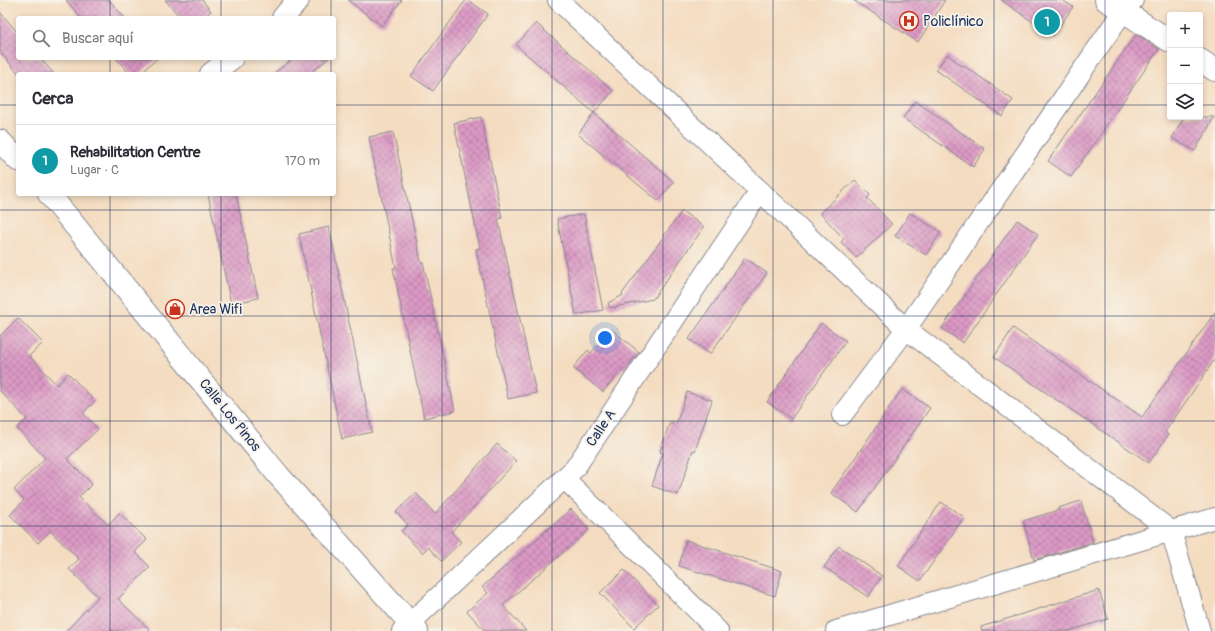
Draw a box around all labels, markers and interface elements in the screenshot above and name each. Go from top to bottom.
pin: 1 [1034,7,1060,37]
hospital icon: Policlínico [898,10,920,32]
map controls [1167,12,1203,120]
button: + [1167,12,1203,48]
place label: Policlínico [923,13,984,30]
search box [16,16,336,60]
icon: search [30,27,52,49]
text: Buscar aquí [62,29,134,48]
button: − [1167,48,1203,84]
button: layers [1167,84,1203,120]
text: Cerca [32,88,73,109]
text: Rehabilitation Centre [70,143,201,162]
text: 1 [42,153,48,169]
text: 170 m [285,153,320,169]
text: Lugar · C [70,162,119,178]
shop icon: Area Wifi [164,298,186,320]
place label: Area Wifi [189,301,242,318]
your location [595,328,615,348]
street label: Calle Los Pinos [196,375,265,455]
street label: Calle A [583,406,619,450]

